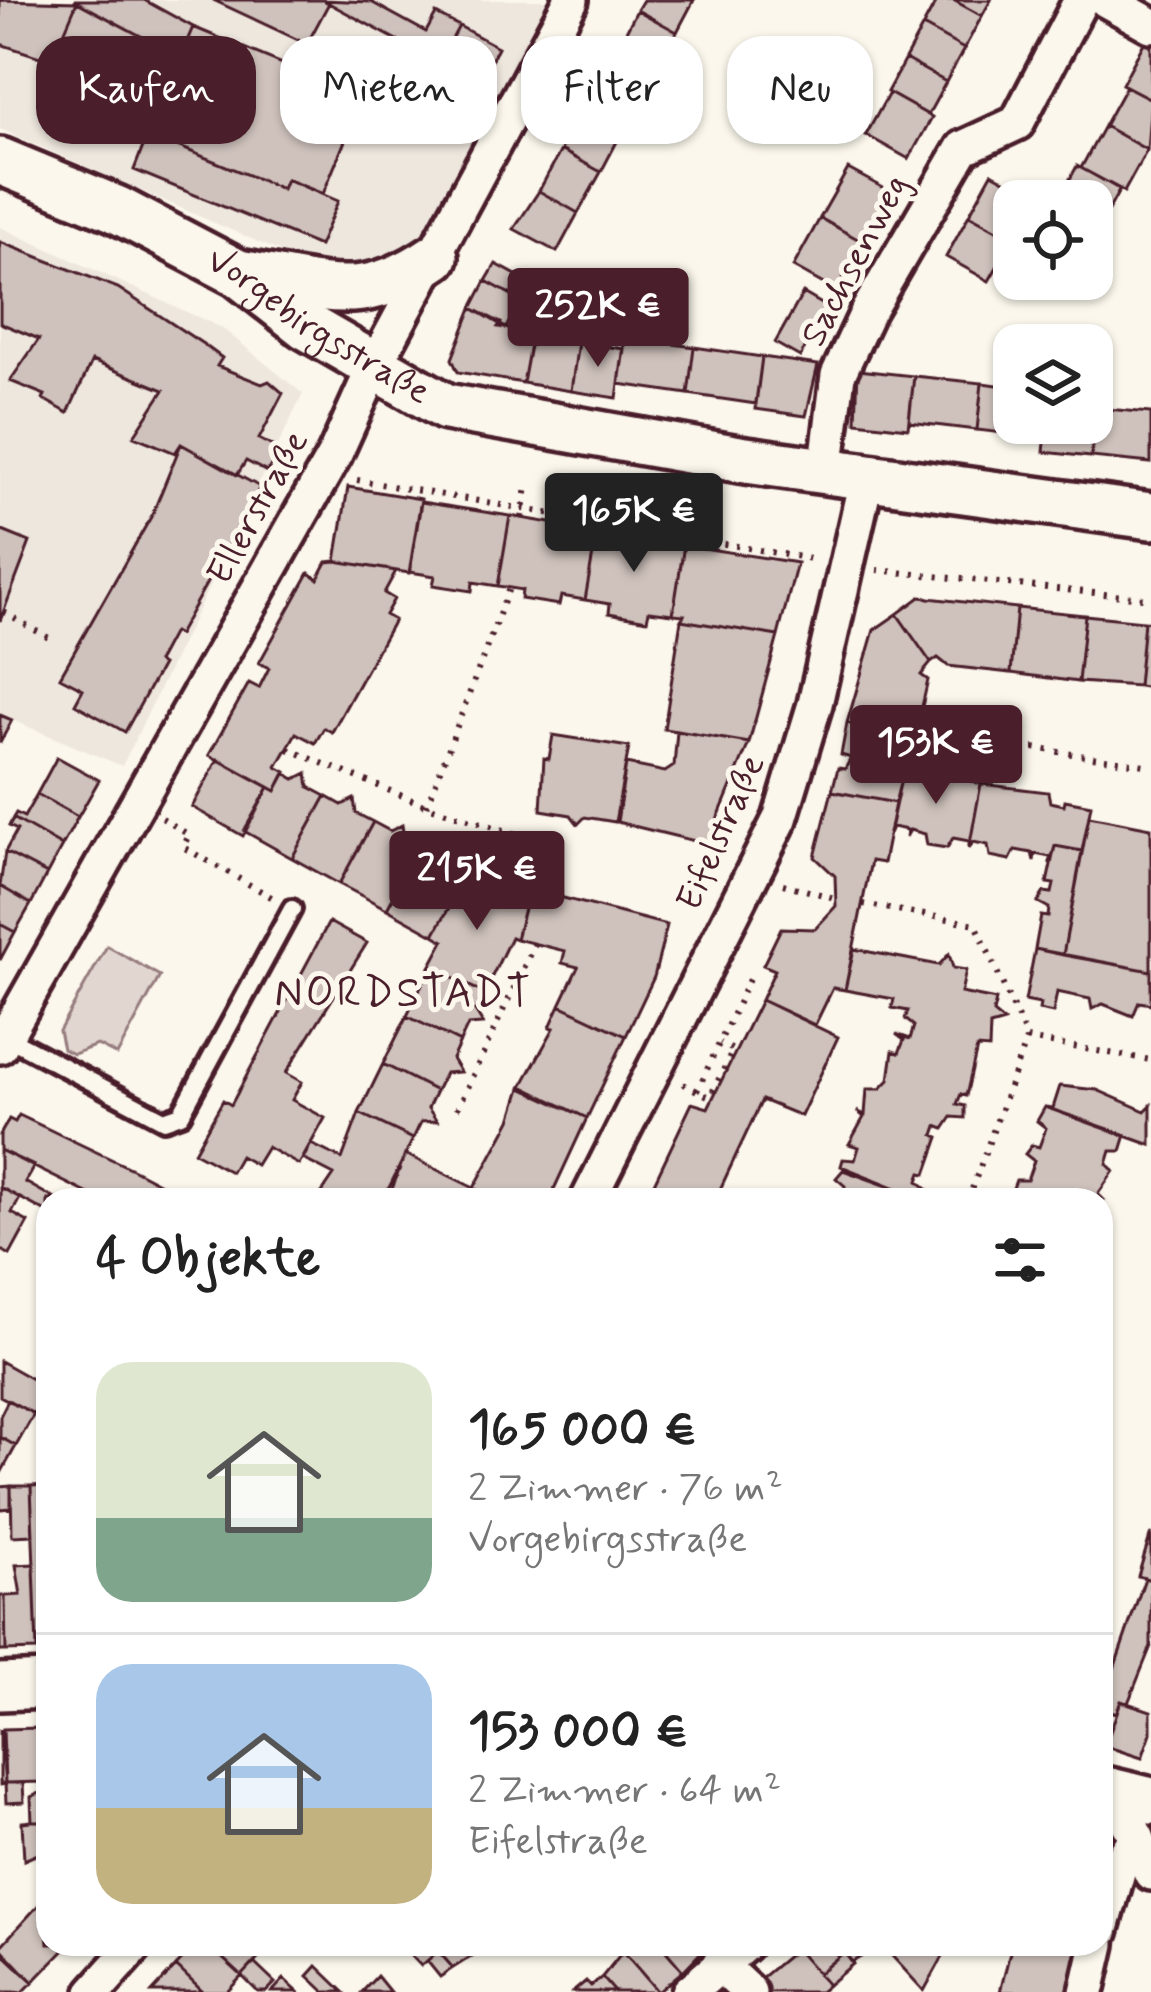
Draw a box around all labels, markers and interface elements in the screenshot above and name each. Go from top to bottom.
chip: Kaufen [36,36,256,144]
chip: Mieten [280,36,497,144]
chip: Filter [521,36,703,144]
chip: Neu [727,36,873,144]
street label: Sachsenweg [791,167,921,355]
map controls [993,180,1113,444]
button: locate [993,180,1113,300]
street label: Vorgebirgsstraße [199,237,438,416]
pin: 252K € [500,268,696,370]
text: 252K € [535,281,661,332]
button: layers [993,324,1113,444]
street label: Ellerstraße [198,423,320,593]
pin: 165K € [536,473,732,575]
text: 165K € [572,486,696,537]
pin: 153K € [838,705,1034,807]
text: 153K € [877,718,995,769]
street label: Eifelstraße [667,748,777,918]
pin: 215K € [379,831,575,933]
text: 215K € [416,844,538,895]
district label: NORDSTADT [274,967,534,1022]
text: 4 Objekte [96,1227,320,1293]
icon: filters [987,1227,1053,1293]
text: 165 000 € [468,1398,697,1464]
icon: home [192,1410,336,1554]
text: 2 Zimmer · 76 m² [468,1464,783,1515]
text: Vorgebirgsstraße [468,1515,747,1566]
text: 153 000 € [468,1700,688,1766]
icon: home [192,1712,336,1856]
text: 2 Zimmer · 64 m² [468,1766,781,1817]
text: Eifelstraße [468,1817,648,1868]

